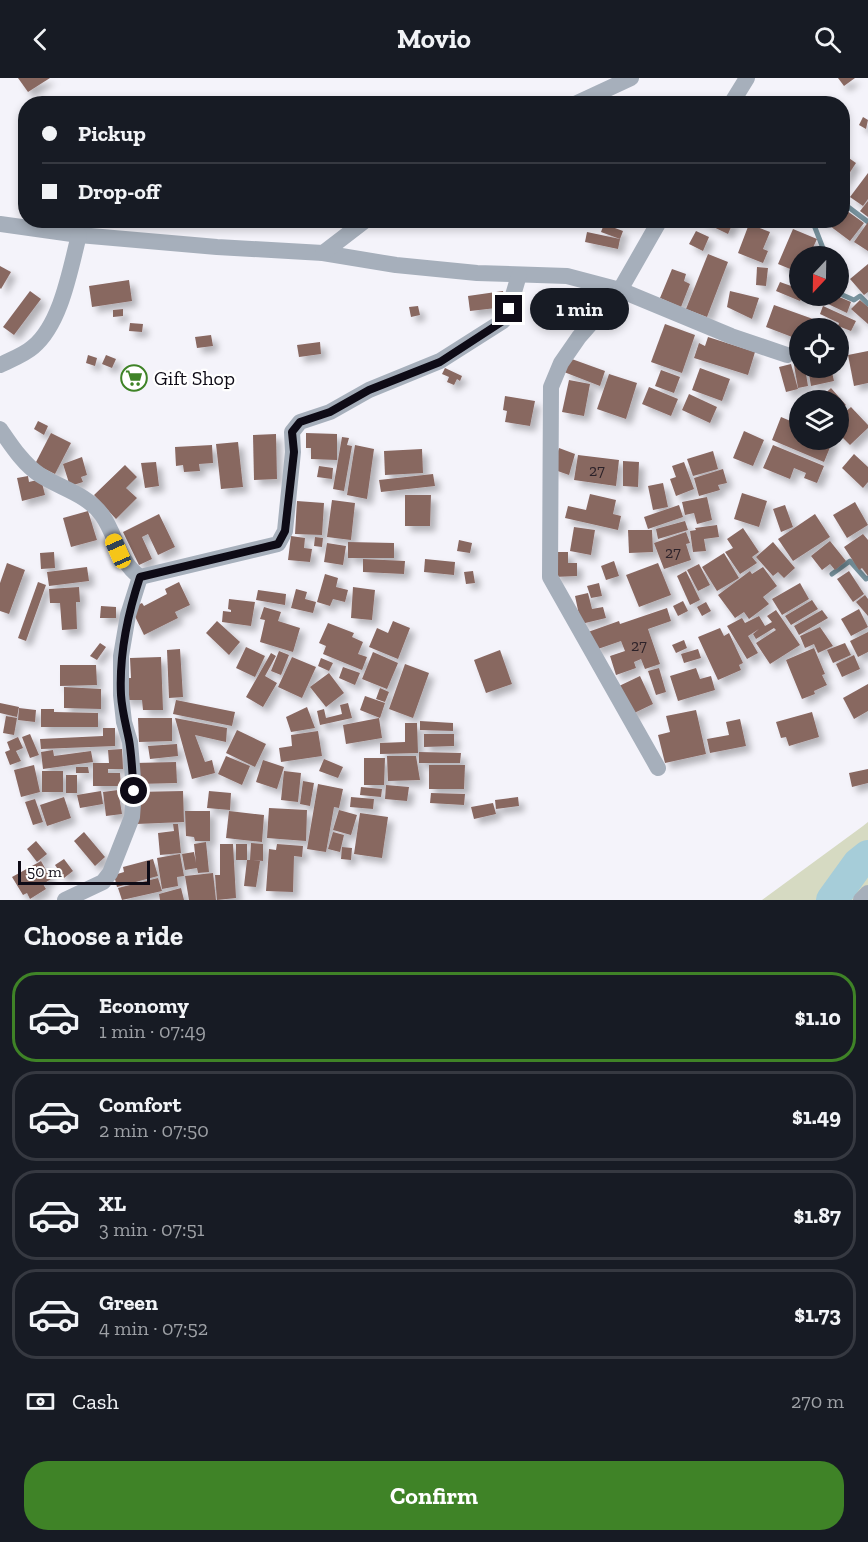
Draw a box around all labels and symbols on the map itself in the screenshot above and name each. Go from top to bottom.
north arrow [789,246,849,306]
callout: 1 min [530,288,629,330]
route end [495,295,522,322]
supermarket icon: Gift Shop [119,363,149,393]
place label: Gift Shop [154,366,235,390]
house number: 27 [589,461,605,480]
car [102,531,134,571]
house number: 27 [665,543,681,562]
house number: 27 [631,636,647,655]
route start [120,777,147,804]
scale bar [18,858,150,886]

